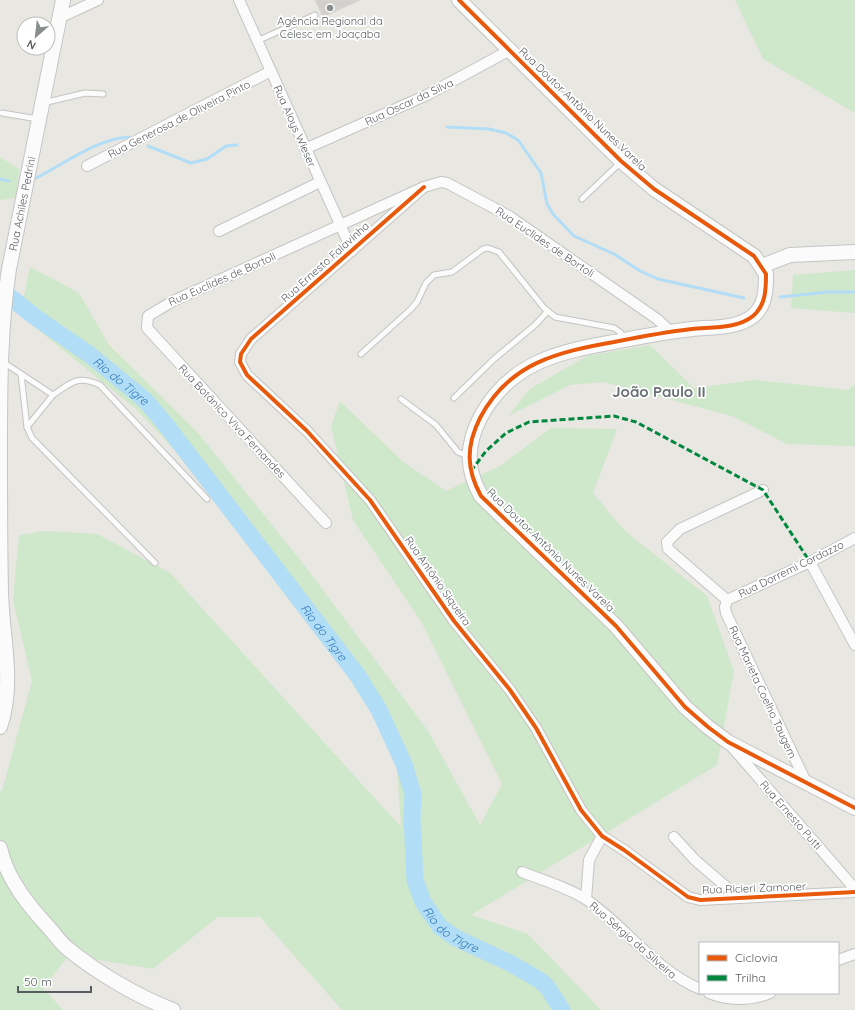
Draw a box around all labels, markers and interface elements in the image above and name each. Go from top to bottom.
marker: Agência Regional da Celesc em Joaçaba [325,3,335,13]
place label: Agência Regional da Celesc em Joaçaba [277,14,383,41]
north arrow [16,16,56,56]
text: N [24,37,38,53]
street label: Rua Doutor Antônio Nunes Varela [516,44,650,174]
street label: Rua Oscar da Silva [363,75,455,129]
street label: Rua Generosa de Oliveira Pinto [105,77,253,161]
street label: Rua Aloys Wieser [271,83,320,170]
street label: Rua Achiles Pedrini [6,155,38,252]
street label: Rua Euclides de Bortoli [493,204,597,280]
street label: Rua Ernesto Falavinha [278,219,372,305]
street label: Rua Euclides de Bortoli [166,249,278,309]
water label: Rio do Tigre [90,353,153,408]
street label: Rua Botânico Viva Fernandes [176,361,288,481]
district label: João Paulo II [612,382,706,401]
street label: Rua Doutor Antônio Nunes Varela [484,485,618,615]
street label: Rua Antônio Siqueira [402,533,474,629]
street label: Rua Dorremi Cordazzo [736,537,846,601]
water label: Rio do Tigre [298,601,352,664]
street label: Rua Marieta Coelho Taugem [726,623,800,761]
street label: Rua Ernesto Putti [757,777,825,853]
street label: Rua Ricieri Zamoner [702,879,807,897]
street label: Rua Sérgio da Silveira [587,898,679,982]
water label: Rio do Tigre [421,903,482,956]
legend [699,942,839,994]
text: Ciclovia [735,950,778,965]
scale bar [18,968,91,994]
text: Trilha [735,970,766,985]
text: 50 m [24,974,52,989]

